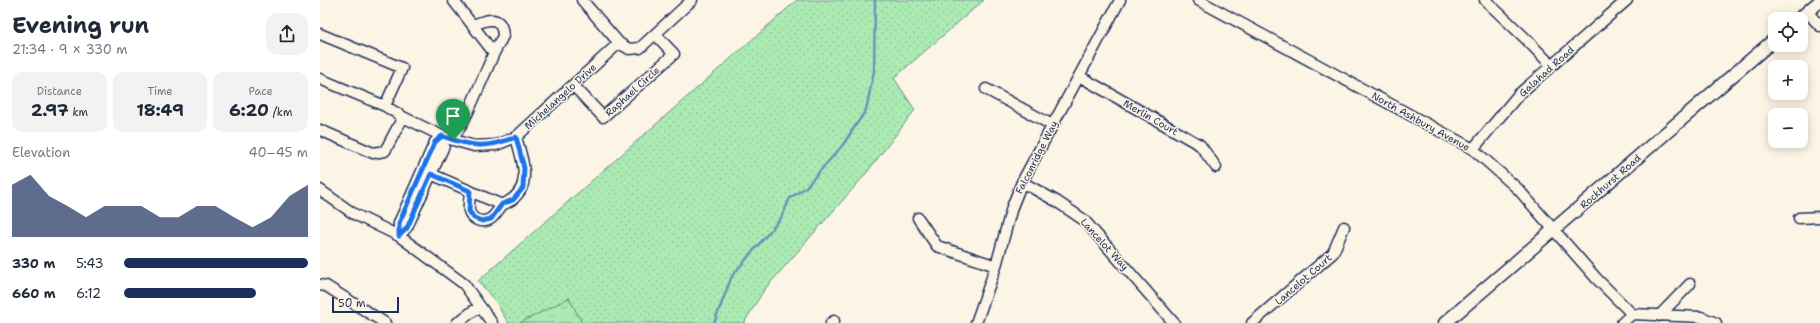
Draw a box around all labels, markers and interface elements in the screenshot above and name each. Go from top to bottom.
text: Evening run [12,11,149,40]
map controls [1768,12,1808,148]
button: locate [1768,12,1808,52]
button: share [266,13,308,55]
text: 21:34 · 9 × 330 m [12,41,128,58]
street label: Galahad Road [1516,43,1577,100]
street label: Michelangelo Drive [522,60,599,132]
button: + [1768,60,1808,100]
street label: Raphael Circle [602,63,663,119]
text: Distance [37,84,82,99]
text: Time [147,84,173,99]
text: Pace [249,84,273,99]
street label: North Ashbury Avenue [1369,89,1472,154]
street label: Merlin Court [1121,97,1180,138]
text: 2.97 [31,99,69,121]
text: 18:49 [136,99,184,121]
text: 6:20 [229,99,269,121]
pin [436,99,470,140]
text: km [69,105,88,120]
text: /km [269,105,292,120]
icon: arrive [442,105,464,127]
button: − [1768,108,1808,148]
street label: Falconridge Way [1012,118,1061,196]
text: Elevation [12,144,70,161]
text: 40–45 m [248,144,308,161]
street label: Rockhurst Road [1577,151,1644,211]
street label: Lancelot Way [1078,216,1132,273]
street label: Lancelot Court [1272,251,1334,308]
text: 330 m [12,255,55,272]
text: 5:43 [76,255,104,272]
text: 660 m [12,285,56,302]
text: 6:12 [76,285,101,302]
scale bar [332,295,399,314]
text: 50 m [338,296,366,311]

